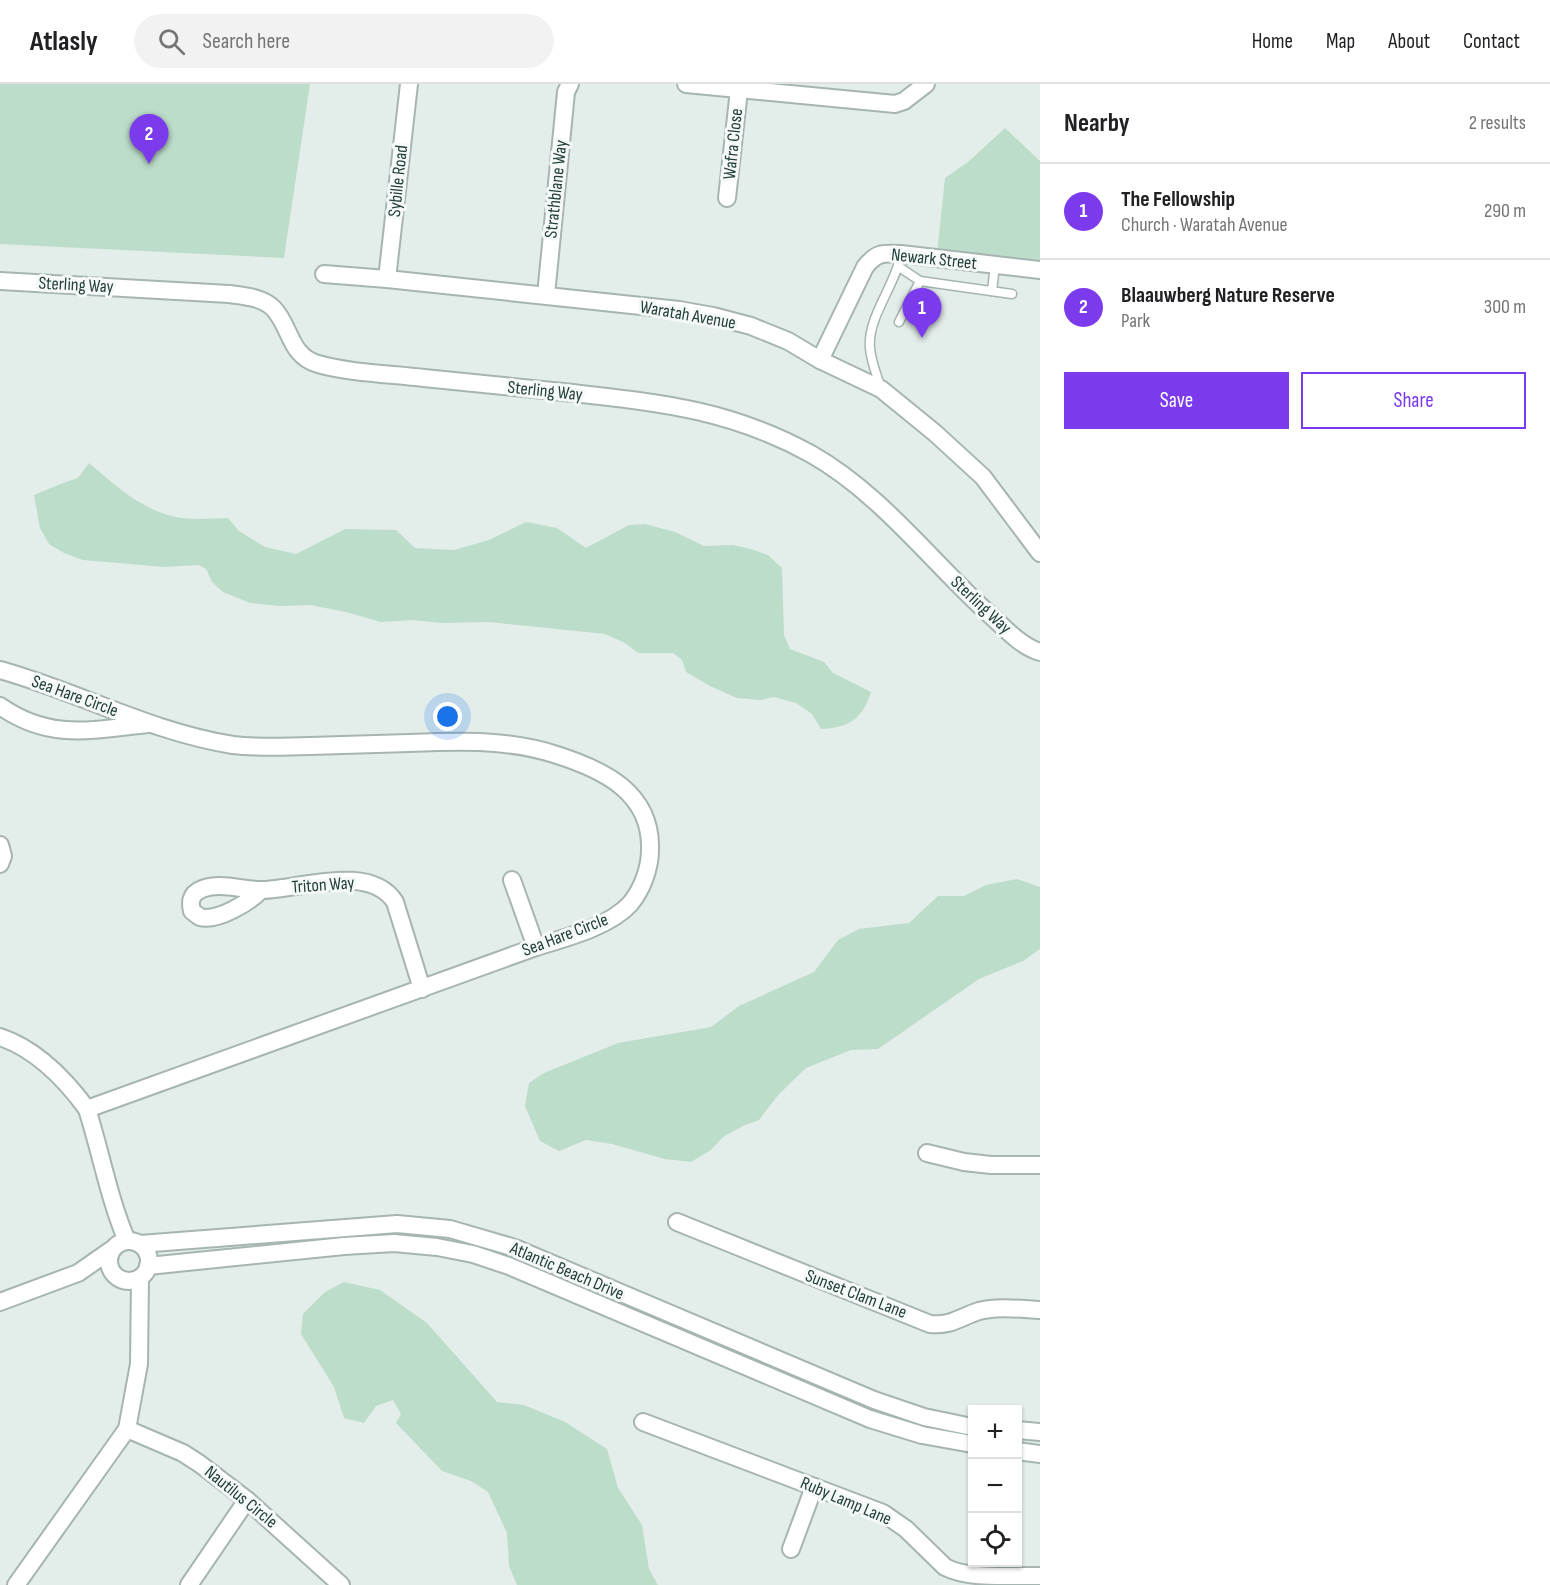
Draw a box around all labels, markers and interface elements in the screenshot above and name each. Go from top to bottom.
search box [134,14,554,68]
text: Atlasly [30,25,98,58]
icon: search [155,25,188,58]
text: Search here [203,28,290,55]
text: Home [1252,29,1293,54]
text: Map [1326,29,1355,54]
text: About [1388,29,1430,54]
text: Contact [1463,29,1520,54]
street label: Wafra Close [719,107,747,181]
text: Nearby [1064,108,1130,139]
text: 2 results [1469,111,1526,135]
pin: 2 [130,115,168,164]
street label: Strathblane Way [540,139,572,239]
street label: Sybille Road [384,144,412,218]
text: The Fellowship [1121,186,1235,213]
text: 1 [1080,199,1087,223]
text: 290 m [1484,199,1526,223]
text: Church · Waratah Avenue [1121,213,1288,237]
street label: Newark Street [890,244,978,274]
street label: Sterling Way [38,273,114,297]
text: Blaauwberg Nature Reserve [1121,282,1335,309]
pin: 1 [902,288,942,338]
text: 2 [1079,295,1088,319]
text: 300 m [1484,295,1526,319]
street label: Waratah Avenue [638,296,738,334]
text: Park [1121,309,1150,333]
button: Save [1064,372,1289,429]
button: Share [1301,372,1526,429]
street label: Sterling Way [506,377,584,405]
street label: Sterling Way [946,572,1016,638]
street label: Sea Hare Circle [29,671,121,721]
your location [433,702,462,731]
street label: Triton Way [291,872,355,898]
street label: Sea Hare Circle [519,909,611,961]
street label: Atlantic Beach Drive [506,1237,627,1304]
street label: Sunset Clam Lane [802,1265,910,1323]
map controls [968,1405,1022,1567]
button: + [968,1405,1022,1459]
button: − [968,1459,1022,1513]
street label: Nautilus Circle [200,1461,282,1533]
street label: Ruby Lamp Lane [797,1472,895,1530]
button: locate [968,1513,1022,1567]

